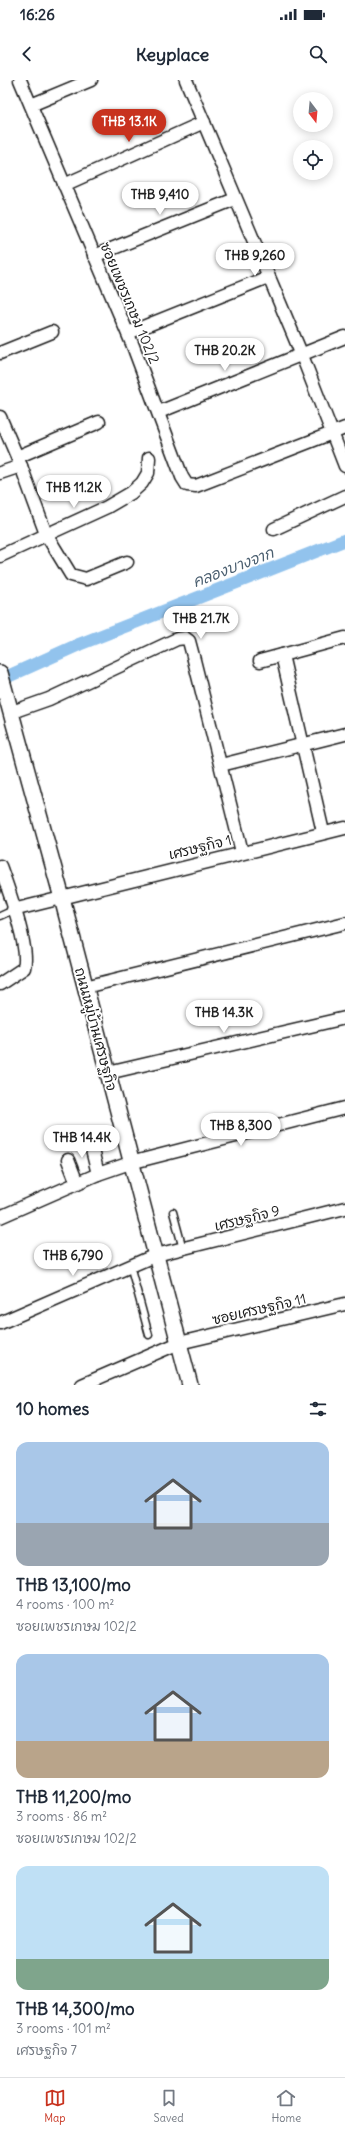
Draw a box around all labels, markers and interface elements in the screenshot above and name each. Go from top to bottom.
text: 16:26 [20,5,55,24]
icon: back [16,43,38,65]
text: Keyplace [136,43,209,66]
icon: search [307,43,329,65]
north arrow [293,92,333,132]
map controls [293,92,333,180]
pin: THB 13.1K [83,109,175,143]
text: THB 13.1K [101,113,157,130]
button: locate [293,140,333,180]
pin: THB 9,410 [114,182,206,216]
text: THB 9,410 [131,186,189,203]
street label: ซอยเพชรเกษม 102/2 [96,240,164,367]
pin: THB 9,260 [209,243,301,277]
text: THB 9,260 [225,247,285,264]
pin: THB 20.2K [179,338,271,372]
text: THB 20.2K [194,342,256,359]
pin: THB 11.2K [28,475,120,509]
text: THB 11.2K [46,479,102,496]
water label: คลองบางจาก [190,542,277,591]
pin: THB 21.7K [155,606,247,640]
text: THB 21.7K [172,610,230,627]
street label: เศรษฐกิจ 1 [167,830,233,864]
street label: ถนนหมู่บ้านเศรษฐกิจ [70,965,121,1093]
pin: THB 14.3K [178,1000,270,1034]
text: THB 14.3K [195,1004,253,1021]
pin: THB 8,300 [195,1113,287,1147]
text: THB 8,300 [210,1117,272,1134]
pin: THB 14.4K [36,1125,128,1159]
text: THB 14.4K [53,1129,111,1146]
street label: เศรษฐกิจ 9 [212,1201,282,1235]
pin: THB 6,790 [27,1243,119,1277]
text: THB 6,790 [43,1247,103,1264]
street label: ซอยเศรษฐกิจ 11 [210,1289,308,1329]
text: 10 homes [16,1398,89,1420]
icon: filters [307,1398,329,1420]
icon: home [137,1468,209,1540]
text: THB 13,100/mo [16,1574,131,1596]
text: 4 rooms · 100 m² [16,1596,114,1613]
text: ซอยเพชรเกษม 102/2 [16,1618,137,1635]
icon: home [137,1680,209,1752]
text: THB 11,200/mo [16,1786,131,1808]
text: 3 rooms · 86 m² [16,1808,107,1825]
text: ซอยเพชรเกษม 102/2 [16,1830,137,1847]
icon: home [137,1892,209,1964]
text: THB 14,300/mo [16,1998,135,2020]
text: 3 rooms · 101 m² [16,2020,111,2037]
text: เศรษฐกิจ 7 [16,2042,77,2059]
tab: Map [44,2087,66,2125]
tab: Saved [154,2087,184,2125]
tab: Home [271,2087,301,2125]

